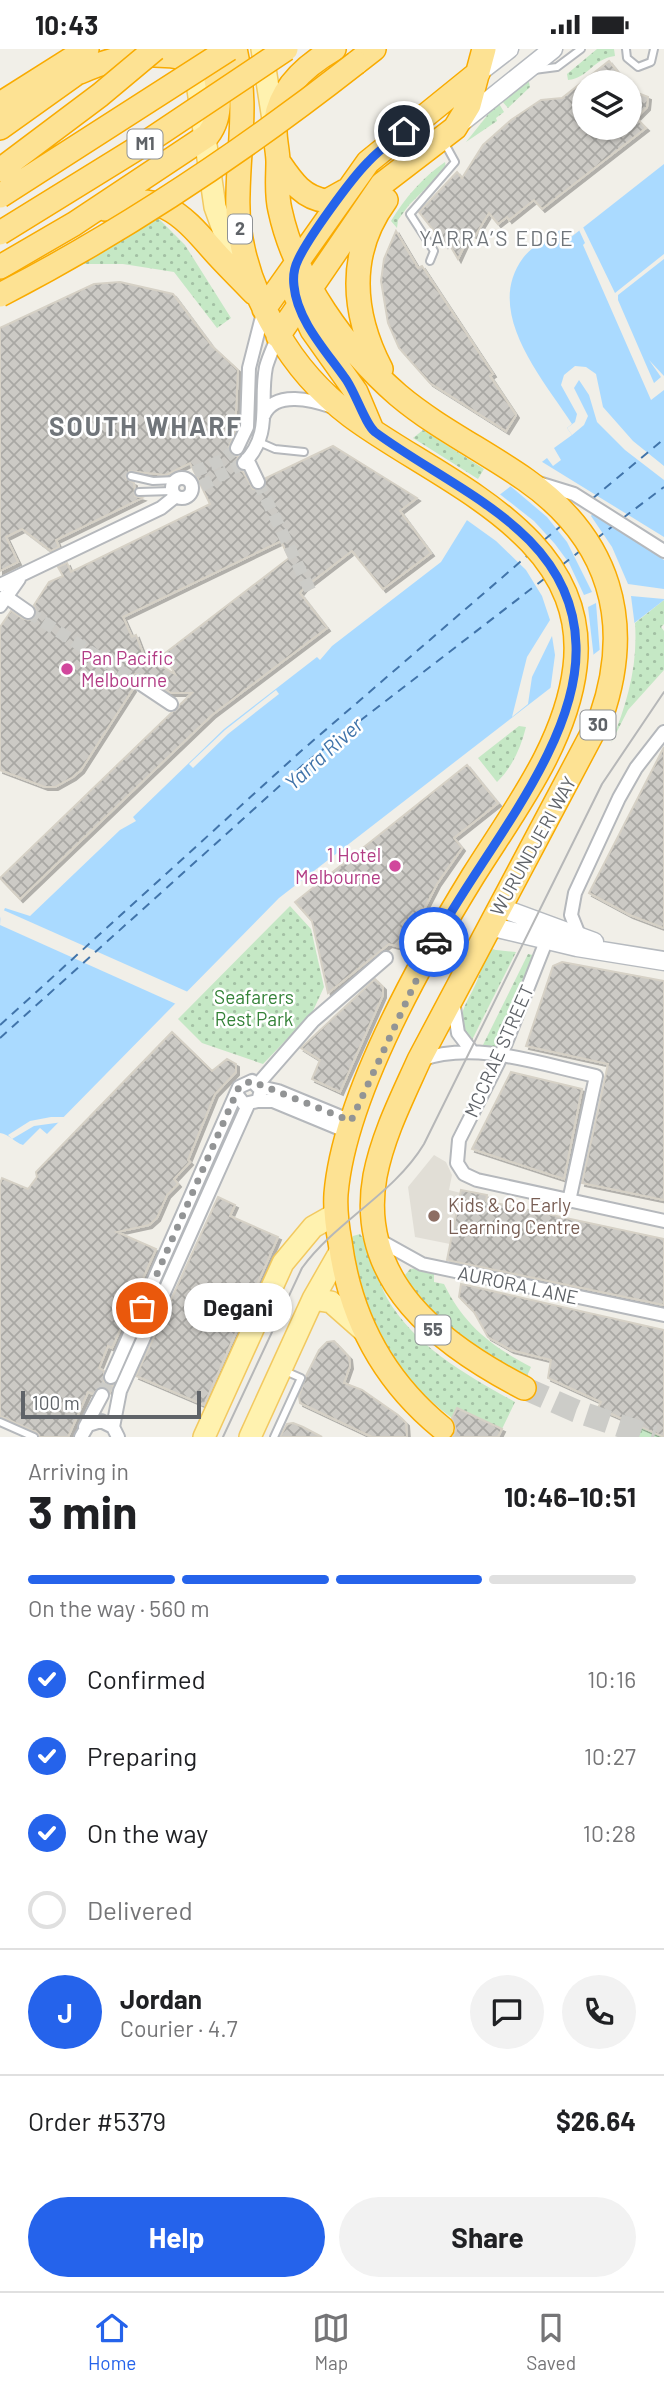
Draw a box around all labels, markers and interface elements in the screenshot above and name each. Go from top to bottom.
text: 10:43 [35,9,98,40]
map controls [572,70,642,140]
button: layers [572,70,642,140]
pin [374,101,434,161]
icon: home [385,112,423,150]
road number: M1 [128,129,162,159]
road number: 2 [228,215,252,244]
district label: YARRA’S EDGE [419,225,575,250]
district label: SOUTH WHARF [49,410,243,441]
place label: Pan Pacific Melbourne [81,646,173,691]
marker: Pan Pacific Melbourne [59,661,75,677]
water label: Yarra River [279,711,368,794]
road number: 30 [580,711,616,739]
street label: WURUNDJERI WAY [485,772,581,920]
place label: 1 Hotel Melbourne [295,843,381,888]
marker: 1 Hotel Melbourne [387,858,403,874]
courier [399,907,469,977]
icon: car [415,923,453,961]
street label: MCCRAE STREET [459,981,538,1121]
park label: Seafarers Rest Park [214,985,294,1030]
place label: Kids & Co Early Learning Centre [448,1193,581,1238]
marker: Kids & Co Early Learning Centre [426,1208,442,1224]
street label: AURORA LANE [456,1261,580,1308]
pin [112,1278,172,1338]
callout: Degani [184,1283,292,1333]
icon: bag [123,1289,161,1327]
text: Degani [203,1293,273,1321]
road number: 55 [416,1315,450,1345]
scale bar [21,1388,201,1420]
text: 100 m [32,1391,80,1414]
text: Arriving in [28,1457,129,1485]
text: 10:46–10:51 [504,1481,636,1512]
text: 3 min [28,1483,137,1538]
text: On the way · 560 m [28,1594,210,1622]
icon: check [28,1660,66,1698]
text: Confirmed [87,1663,206,1694]
text: 10:16 [587,1665,636,1693]
icon: check [28,1737,66,1775]
text: Preparing [87,1740,197,1771]
text: 10:27 [584,1742,636,1770]
icon: check [28,1814,66,1852]
text: On the way [87,1817,208,1848]
text: 10:28 [583,1819,636,1847]
text: Delivered [87,1894,193,1925]
button: chat [470,1975,544,2049]
button: phone [562,1975,636,2049]
text: Jordan [120,1983,202,2014]
text: J [57,1997,73,2028]
text: Courier · 4.7 [120,2014,238,2042]
text: Order #5379 [28,2105,166,2136]
text: $26.64 [556,2105,636,2136]
button: Help [28,2197,325,2277]
button: Share [339,2197,636,2277]
tab: Home [88,2309,136,2374]
tab: Map [312,2309,350,2374]
tab: Saved [526,2309,576,2374]

